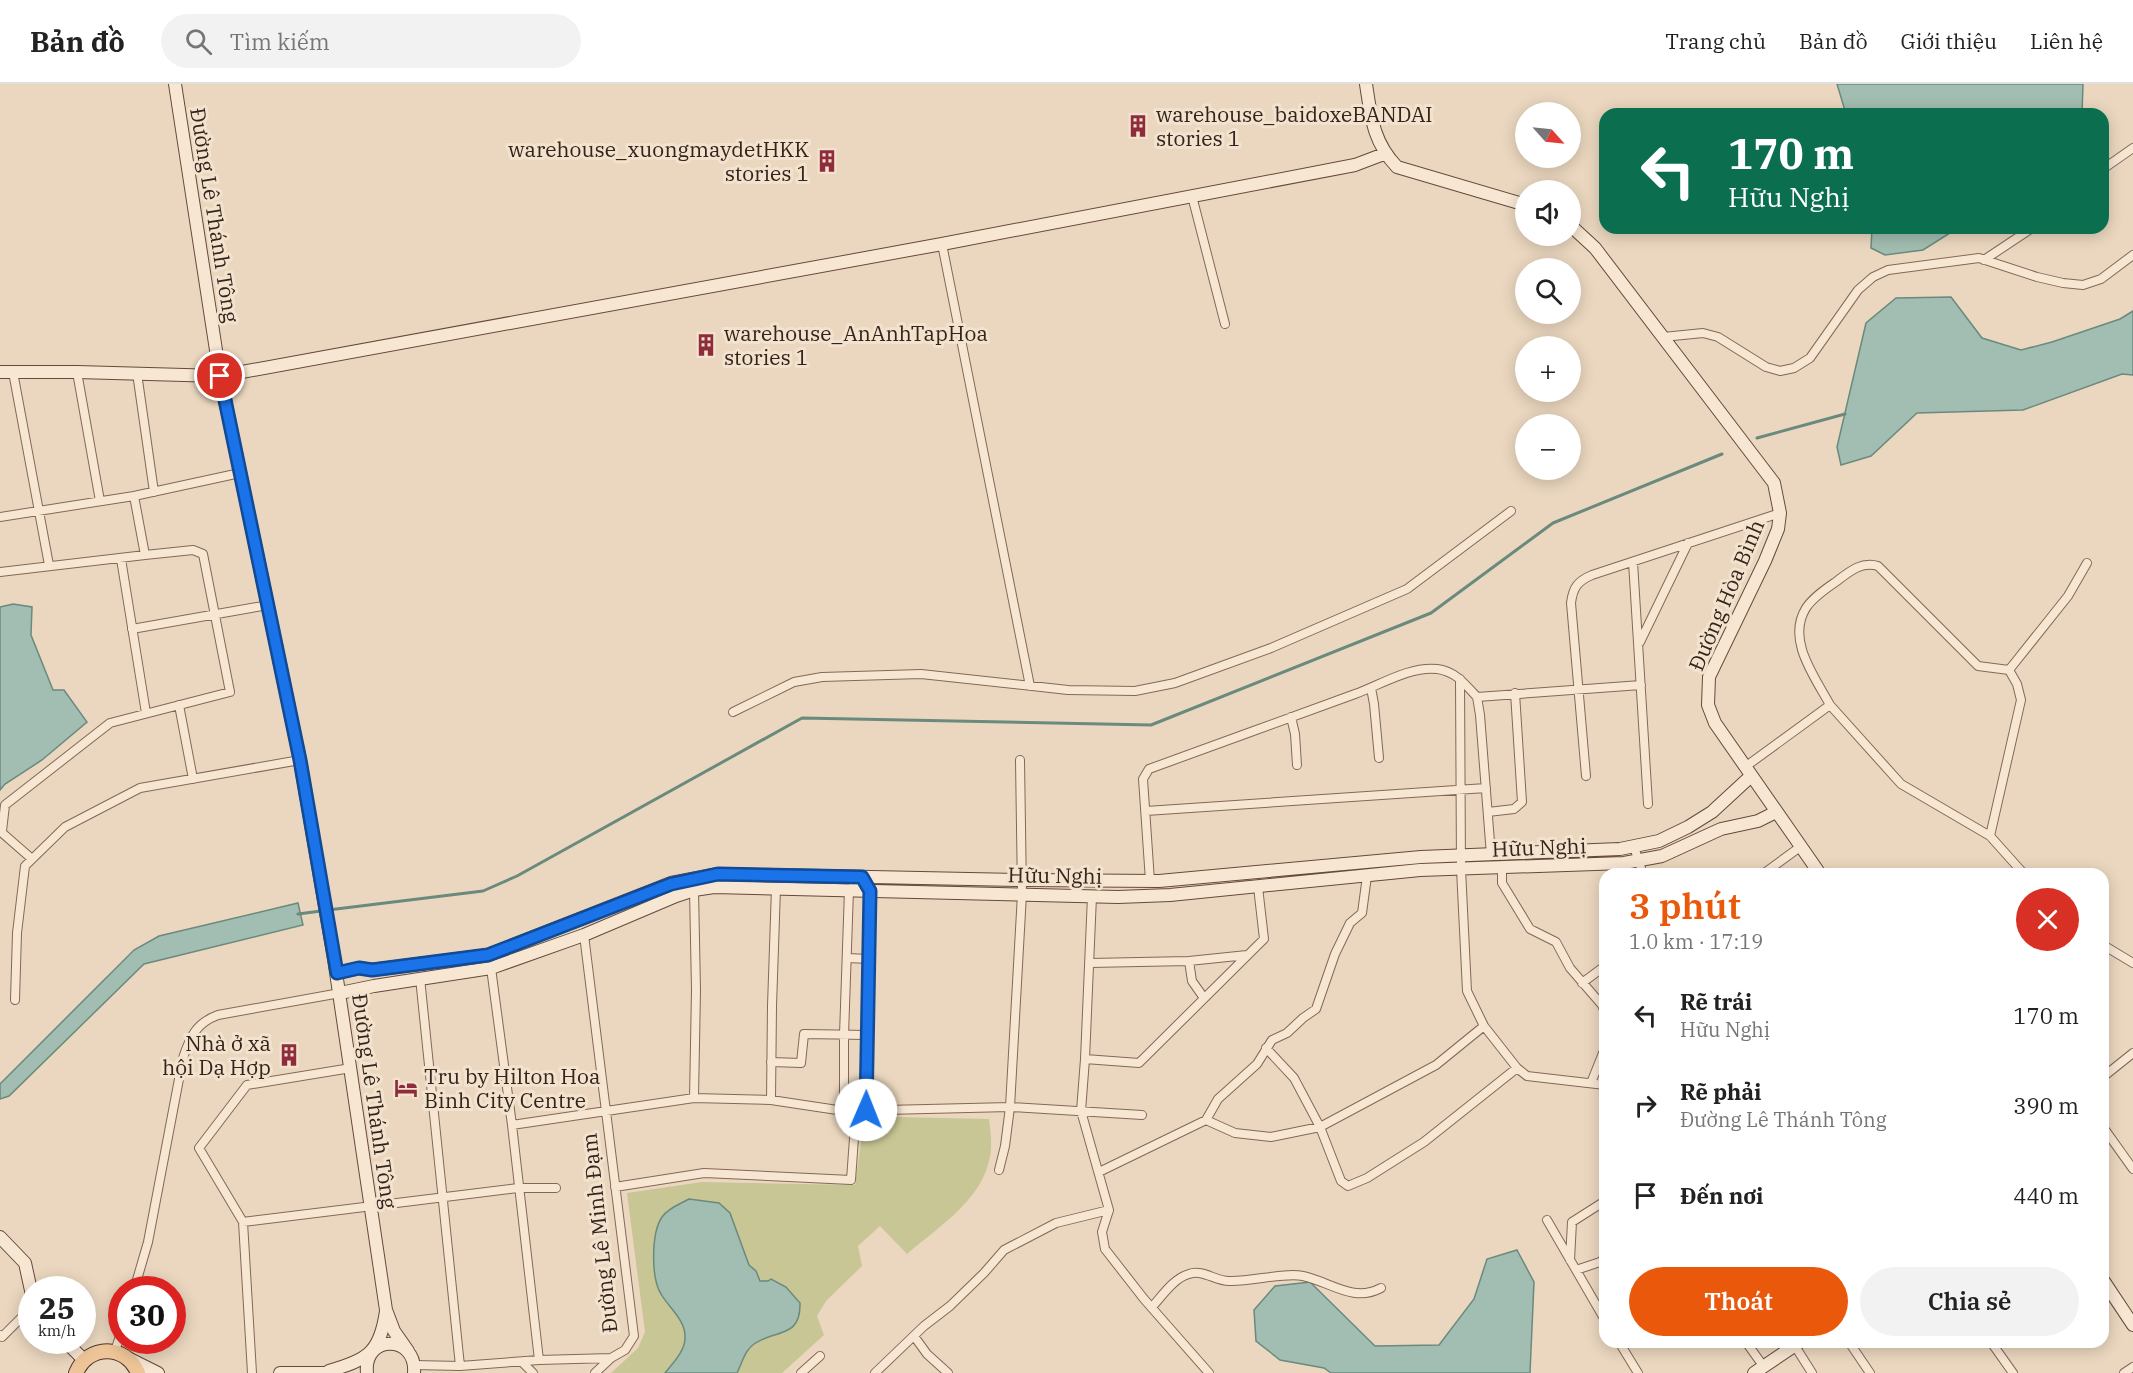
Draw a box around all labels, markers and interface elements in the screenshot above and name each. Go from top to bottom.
search box [161,14,581,68]
text: Bản đồ [30,23,125,60]
icon: search [182,25,215,58]
text: Tìm kiếm [230,27,330,56]
text: Trang chủ [1665,27,1766,55]
text: Bản đồ [1799,27,1868,55]
text: Giới thiệu [1901,27,1997,55]
text: Liên hệ [2030,27,2103,55]
place label: warehouse_baidoxeBANDAI stories 1 [1156,100,1433,152]
north arrow [1515,102,1581,168]
map controls [1515,102,1581,480]
street label: Đường Lê Thánh Tông [184,106,246,325]
building icon: warehouse_baidoxeBANDAI stories 1 [1125,113,1151,139]
text: 170 m [1728,126,1854,181]
icon: left [1629,132,1707,210]
place label: warehouse_xuongmaydetHKK stories 1 [508,135,809,187]
building icon: warehouse_xuongmaydetHKK stories 1 [814,148,840,174]
text: Hữu Nghị [1728,179,1850,214]
button: sound [1515,180,1581,246]
button: search [1515,258,1581,324]
place label: warehouse_AnAnhTapHoa stories 1 [724,319,988,371]
building icon: warehouse_AnAnhTapHoa stories 1 [693,332,719,358]
button: + [1515,336,1581,402]
pin [194,350,245,401]
icon: arrive [203,359,236,392]
button: − [1515,414,1581,480]
street label: Đường Hòa Bình [1682,515,1770,675]
street label: Hữu Nghị [1491,831,1587,863]
street label: Hữu Nghị [1007,860,1103,890]
text: 3 phút [1629,882,1741,929]
button: close [2016,888,2079,951]
text: 1.0 km · 17:19 [1629,928,1763,955]
text: Rẽ trái [1680,987,1752,1016]
street label: Đường Lê Thánh Tông [346,992,404,1211]
icon: left [1629,999,1662,1032]
text: 170 m [2013,1001,2079,1030]
text: Hữu Nghị [1680,1016,1770,1043]
place label: Nhà ở xã hội Dạ Hợp [162,1029,271,1081]
building icon: Nhà ở xã hội Dạ Hợp [276,1042,302,1068]
place label: Tru by Hilton Hoa Binh City Centre [424,1062,601,1114]
hotel icon: Tru by Hilton Hoa Binh City Centre [393,1075,419,1101]
text: Rẽ phải [1680,1077,1761,1106]
position arrow [834,1078,898,1142]
icon: right [1629,1089,1662,1122]
text: 390 m [2013,1091,2079,1120]
text: Đường Lê Thánh Tông [1680,1106,1887,1133]
street label: Đường Lê Minh Đạm [575,1132,623,1334]
icon: arrive [1629,1179,1662,1212]
text: Đến nơi [1680,1181,1763,1210]
text: 440 m [2013,1181,2079,1210]
button: Thoát [1629,1267,1848,1336]
button: Chia sẻ [1860,1267,2079,1336]
speed limit sign: 30 [108,1276,186,1354]
text: 25 [39,1288,75,1327]
text: km/h [38,1321,76,1340]

